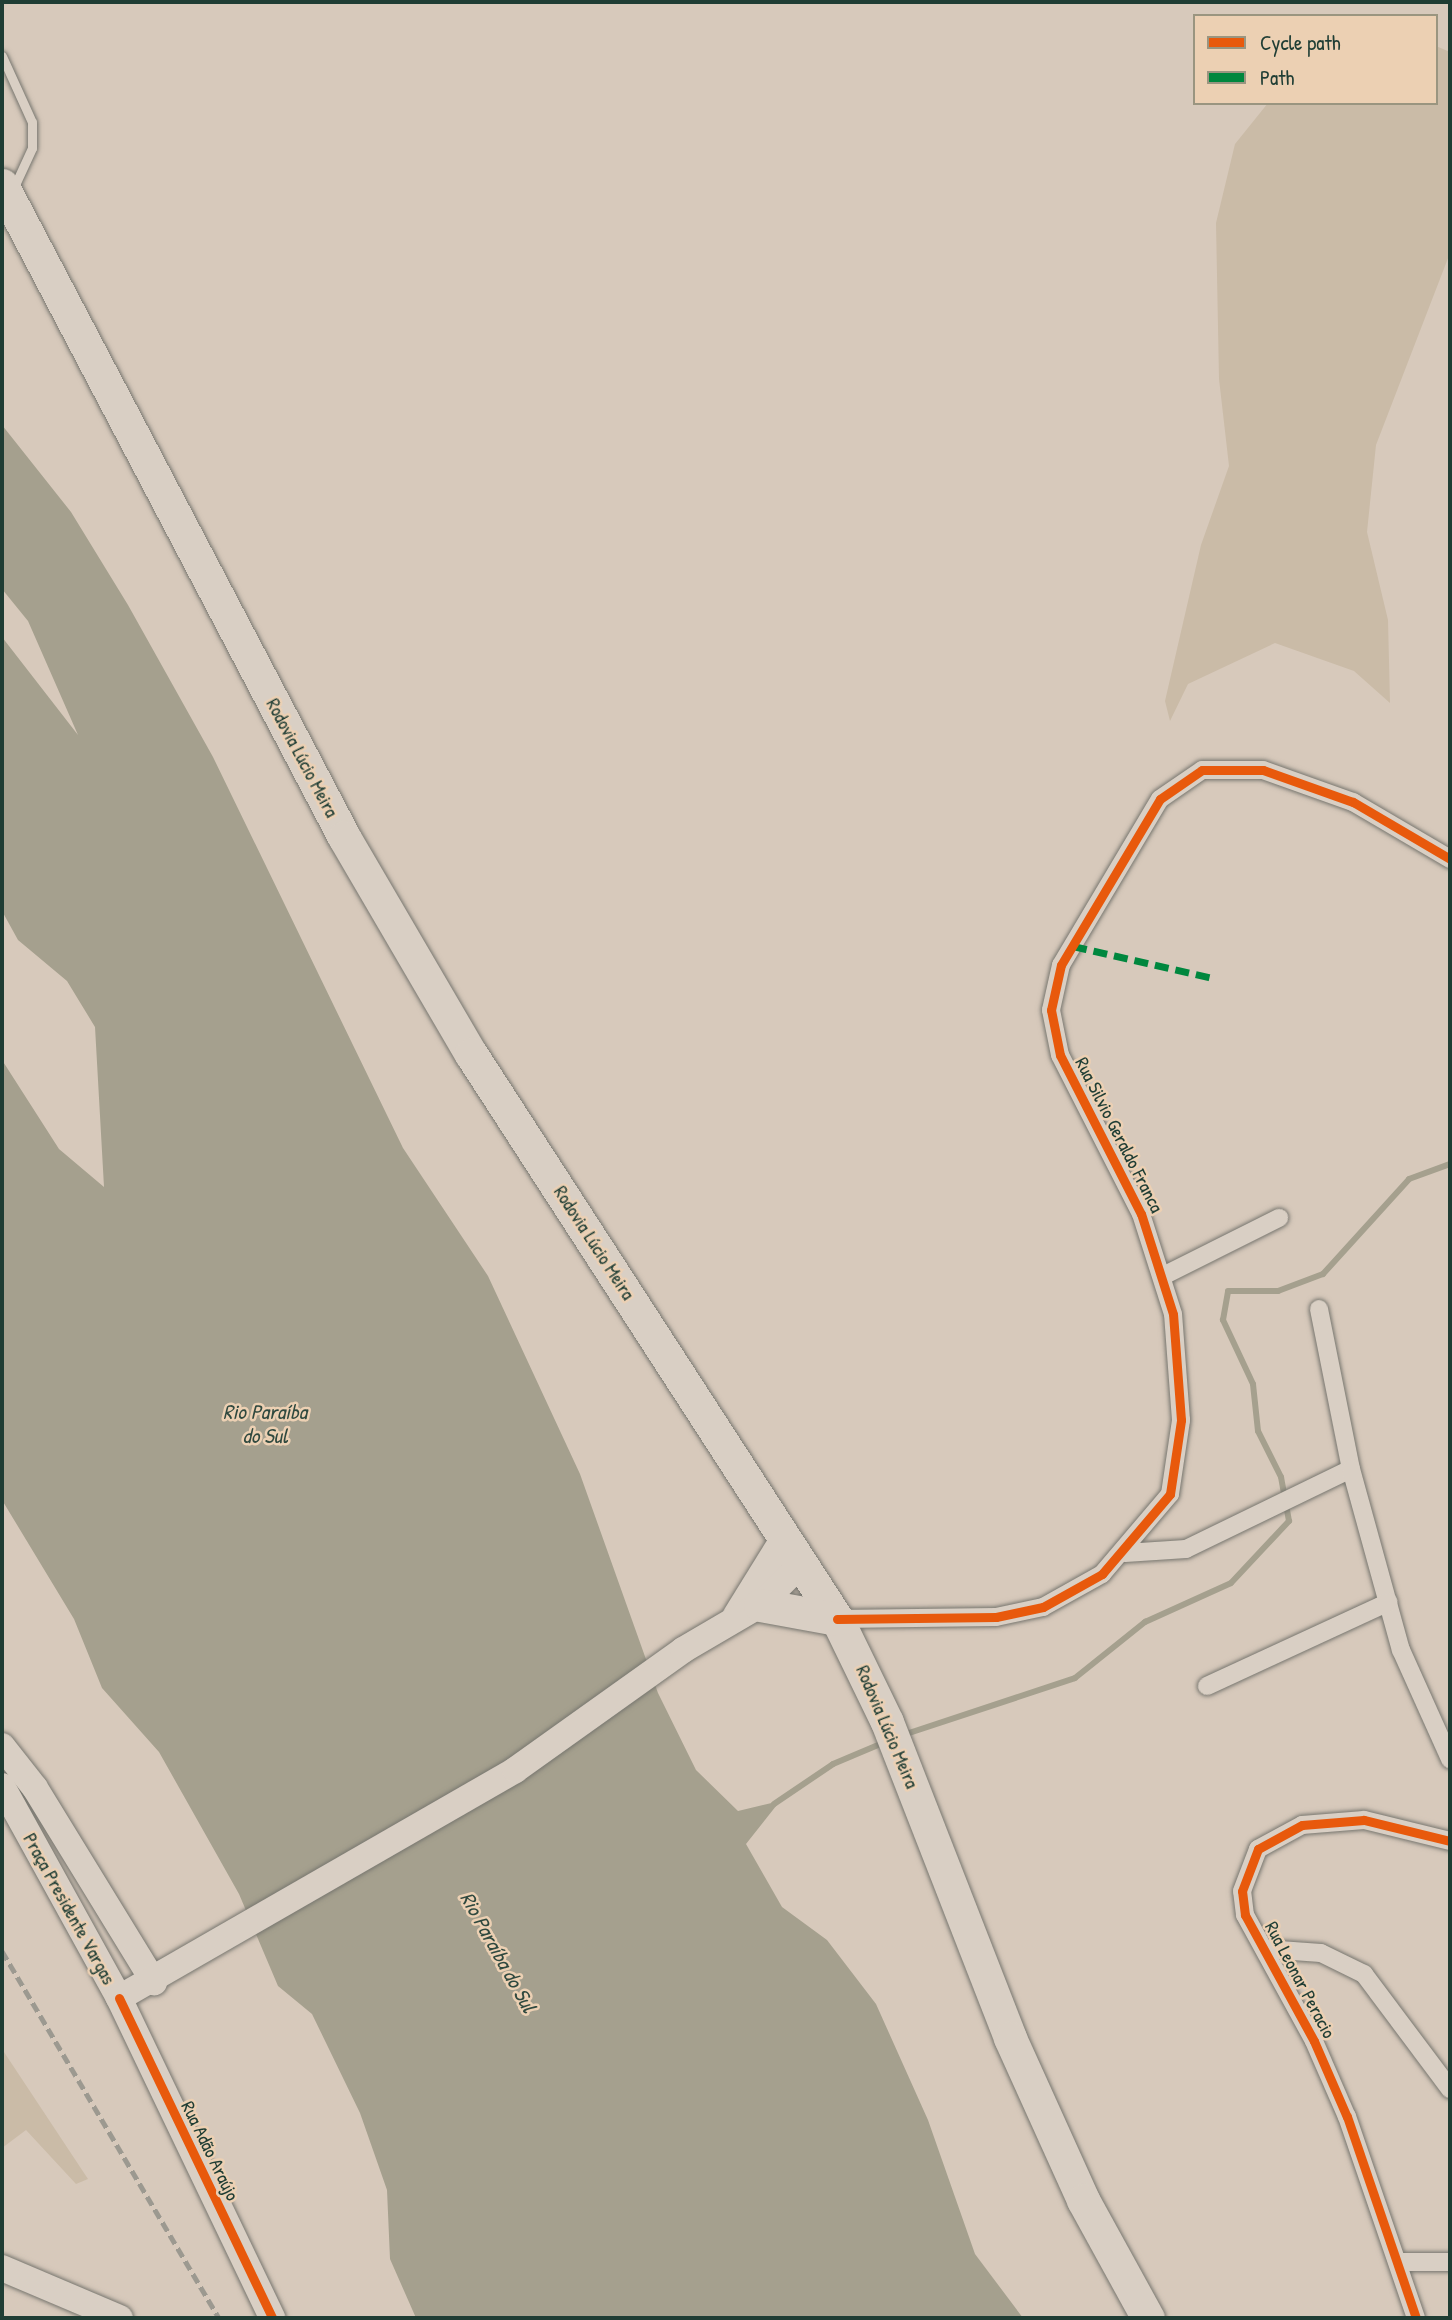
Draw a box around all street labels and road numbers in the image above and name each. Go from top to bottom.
street label: Rodovia Lúcio Meira [261,695,343,821]
street label: Rua Silvio Geraldo Franca [1070,1054,1168,1216]
street label: Rodovia Lúcio Meira [549,1182,639,1304]
street label: Rodovia Lúcio Meira [851,1662,923,1792]
street label: Praça Presidente Vargas [18,1829,120,1989]
street label: Rua Leonar Peracio [1260,1918,1340,2042]
street label: Rua Adão Araújo [176,2097,244,2205]

